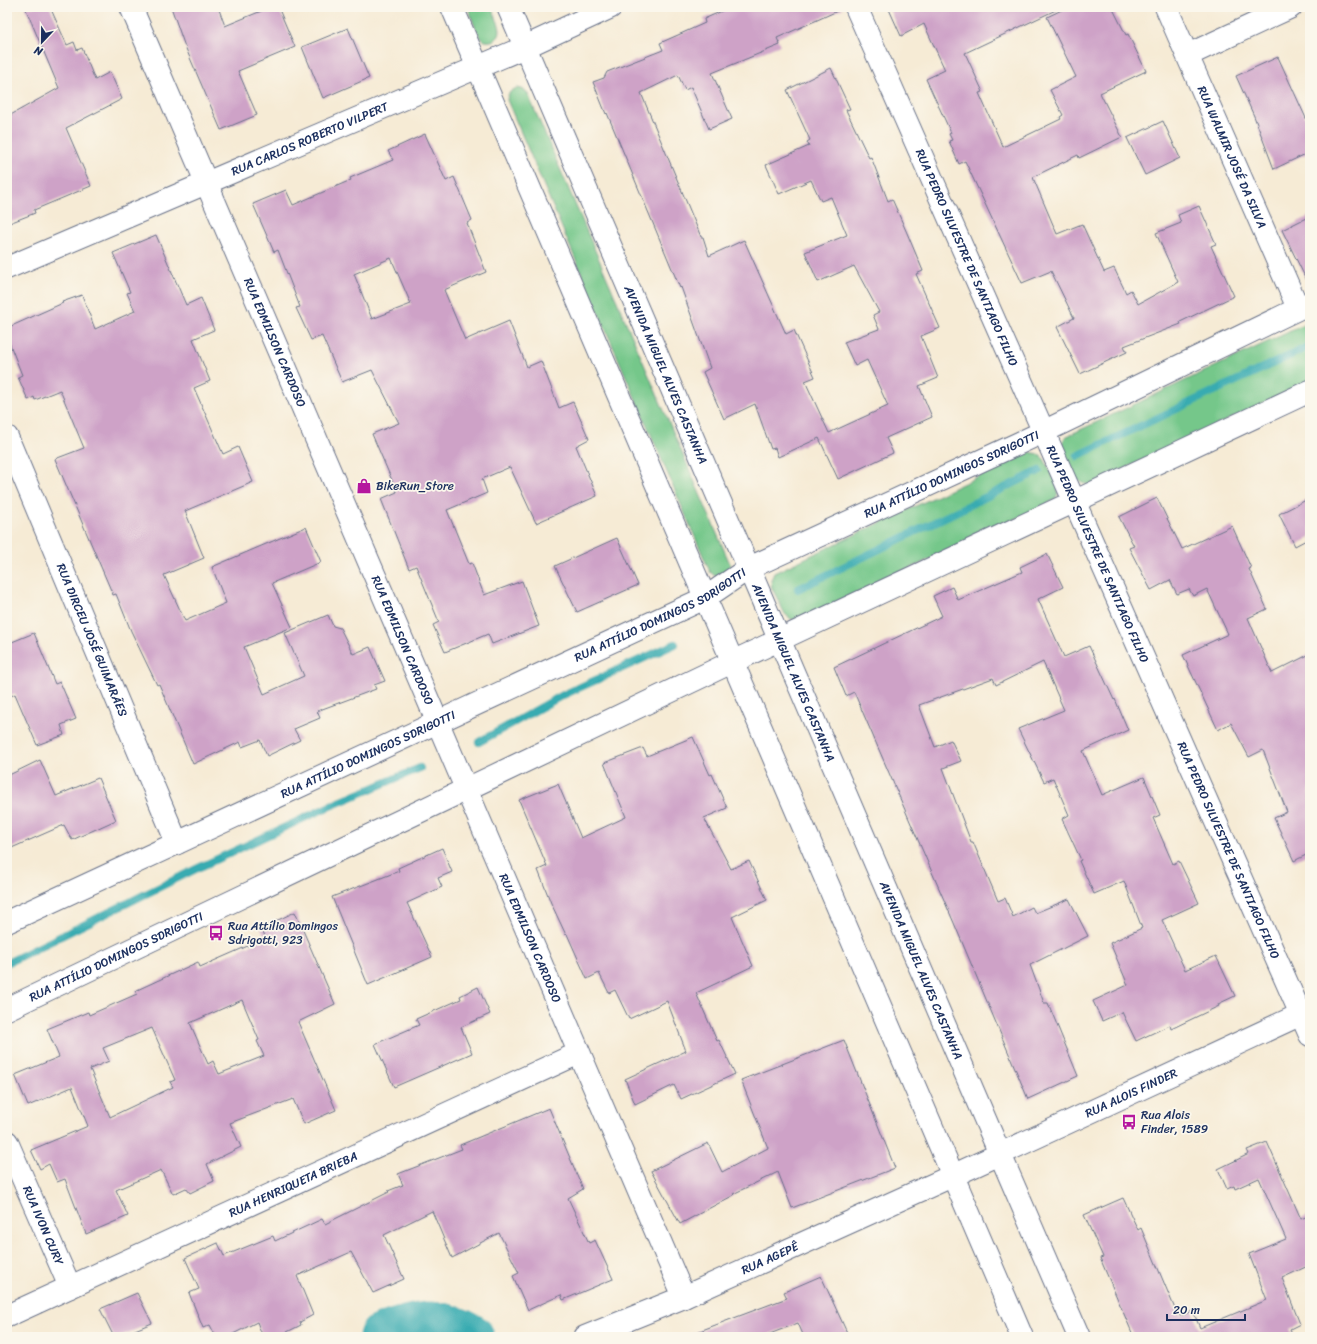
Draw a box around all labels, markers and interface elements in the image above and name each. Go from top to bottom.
north arrow [22,22,62,62]
text: N [31,40,46,61]
street label: RUA WALMIR JOSÉ DA SILVA [1191,82,1273,232]
street label: RUA CARLOS ROBERTO VILPERT [228,95,392,182]
street label: RUA PEDRO SILVESTRE DE SANTIAGO FILHO [909,145,1025,370]
street label: RUA EDMILSON CARDOSO [237,274,312,411]
street label: AVENIDA MIGUEL ALVES CASTANHA [617,281,714,468]
street label: RUA ATTÍLIO DOMINGOS SDRIGOTTI [860,424,1043,524]
street label: RUA PEDRO SILVESTRE DE SANTIAGO FILHO [1040,442,1155,667]
place label: BikeRun_Store [376,475,454,497]
shop icon: BikeRun_Store [355,477,373,495]
street label: RUA DIRCEU JOSÉ GUIMARÃES [50,560,134,721]
street label: RUA ATTÍLIO DOMINGOS SDRIGOTTI [571,562,751,668]
street label: RUA EDMILSON CARDOSO [365,572,440,709]
street label: AVENIDA MIGUEL ALVES CASTANHA [745,579,842,765]
street label: RUA ATTÍLIO DOMINGOS SDRIGOTTI [277,704,460,805]
street label: RUA PEDRO SILVESTRE DE SANTIAGO FILHO [1171,738,1286,963]
street label: RUA EDMILSON CARDOSO [493,870,568,1007]
street label: AVENIDA MIGUEL ALVES CASTANHA [873,876,969,1063]
street label: RUA ATTÍLIO DOMINGOS SDRIGOTTI [25,905,207,1008]
place label: Rua Attílio Domingos Sdrigotti, 923 [228,915,338,951]
bus stop icon: Rua Attílio Domingos Sdrigotti, 923 [207,924,225,942]
street label: RUA ALOIS FINDER [1081,1062,1182,1124]
place label: Rua Alois Finder, 1589 [1141,1104,1208,1140]
bus stop icon: Rua Alois Finder, 1589 [1120,1113,1138,1131]
street label: RUA HENRIQUETA BRIEBA [225,1145,361,1224]
street label: RUA IVON CURY [16,1182,70,1269]
street label: RUA AGEPÊ [737,1235,803,1281]
scale bar [1167,1296,1245,1322]
text: 20 m [1173,1299,1200,1321]

